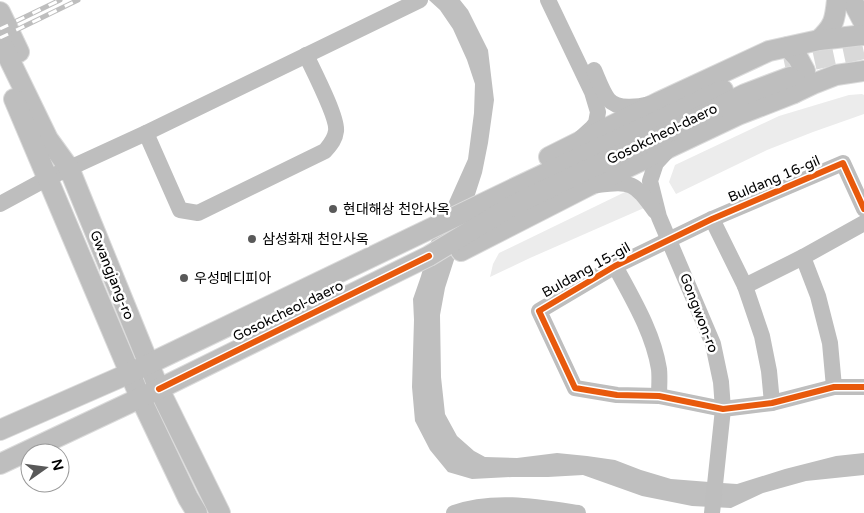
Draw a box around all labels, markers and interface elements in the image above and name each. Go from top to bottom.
street label: Gosokcheol-daero [604,100,720,168]
street label: Buldang 16-gil [725,152,823,206]
place label: 현대해상 천안사옥 [343,201,450,218]
marker: 현대해상 천안사옥 [327,203,339,215]
street label: Gwangjang-ro [86,228,138,322]
place label: 삼성화재 천안사옥 [262,231,369,248]
marker: 삼성화재 천안사옥 [246,233,258,245]
street label: Buldang 15-gil [539,239,633,301]
place label: 우성메디피아 [194,270,271,287]
street label: Gongwon-ro [676,271,722,355]
marker: 우성메디피아 [178,272,190,284]
street label: Gosokcheol-daero [230,277,346,345]
north arrow [20,443,70,493]
text: N [48,457,67,472]

